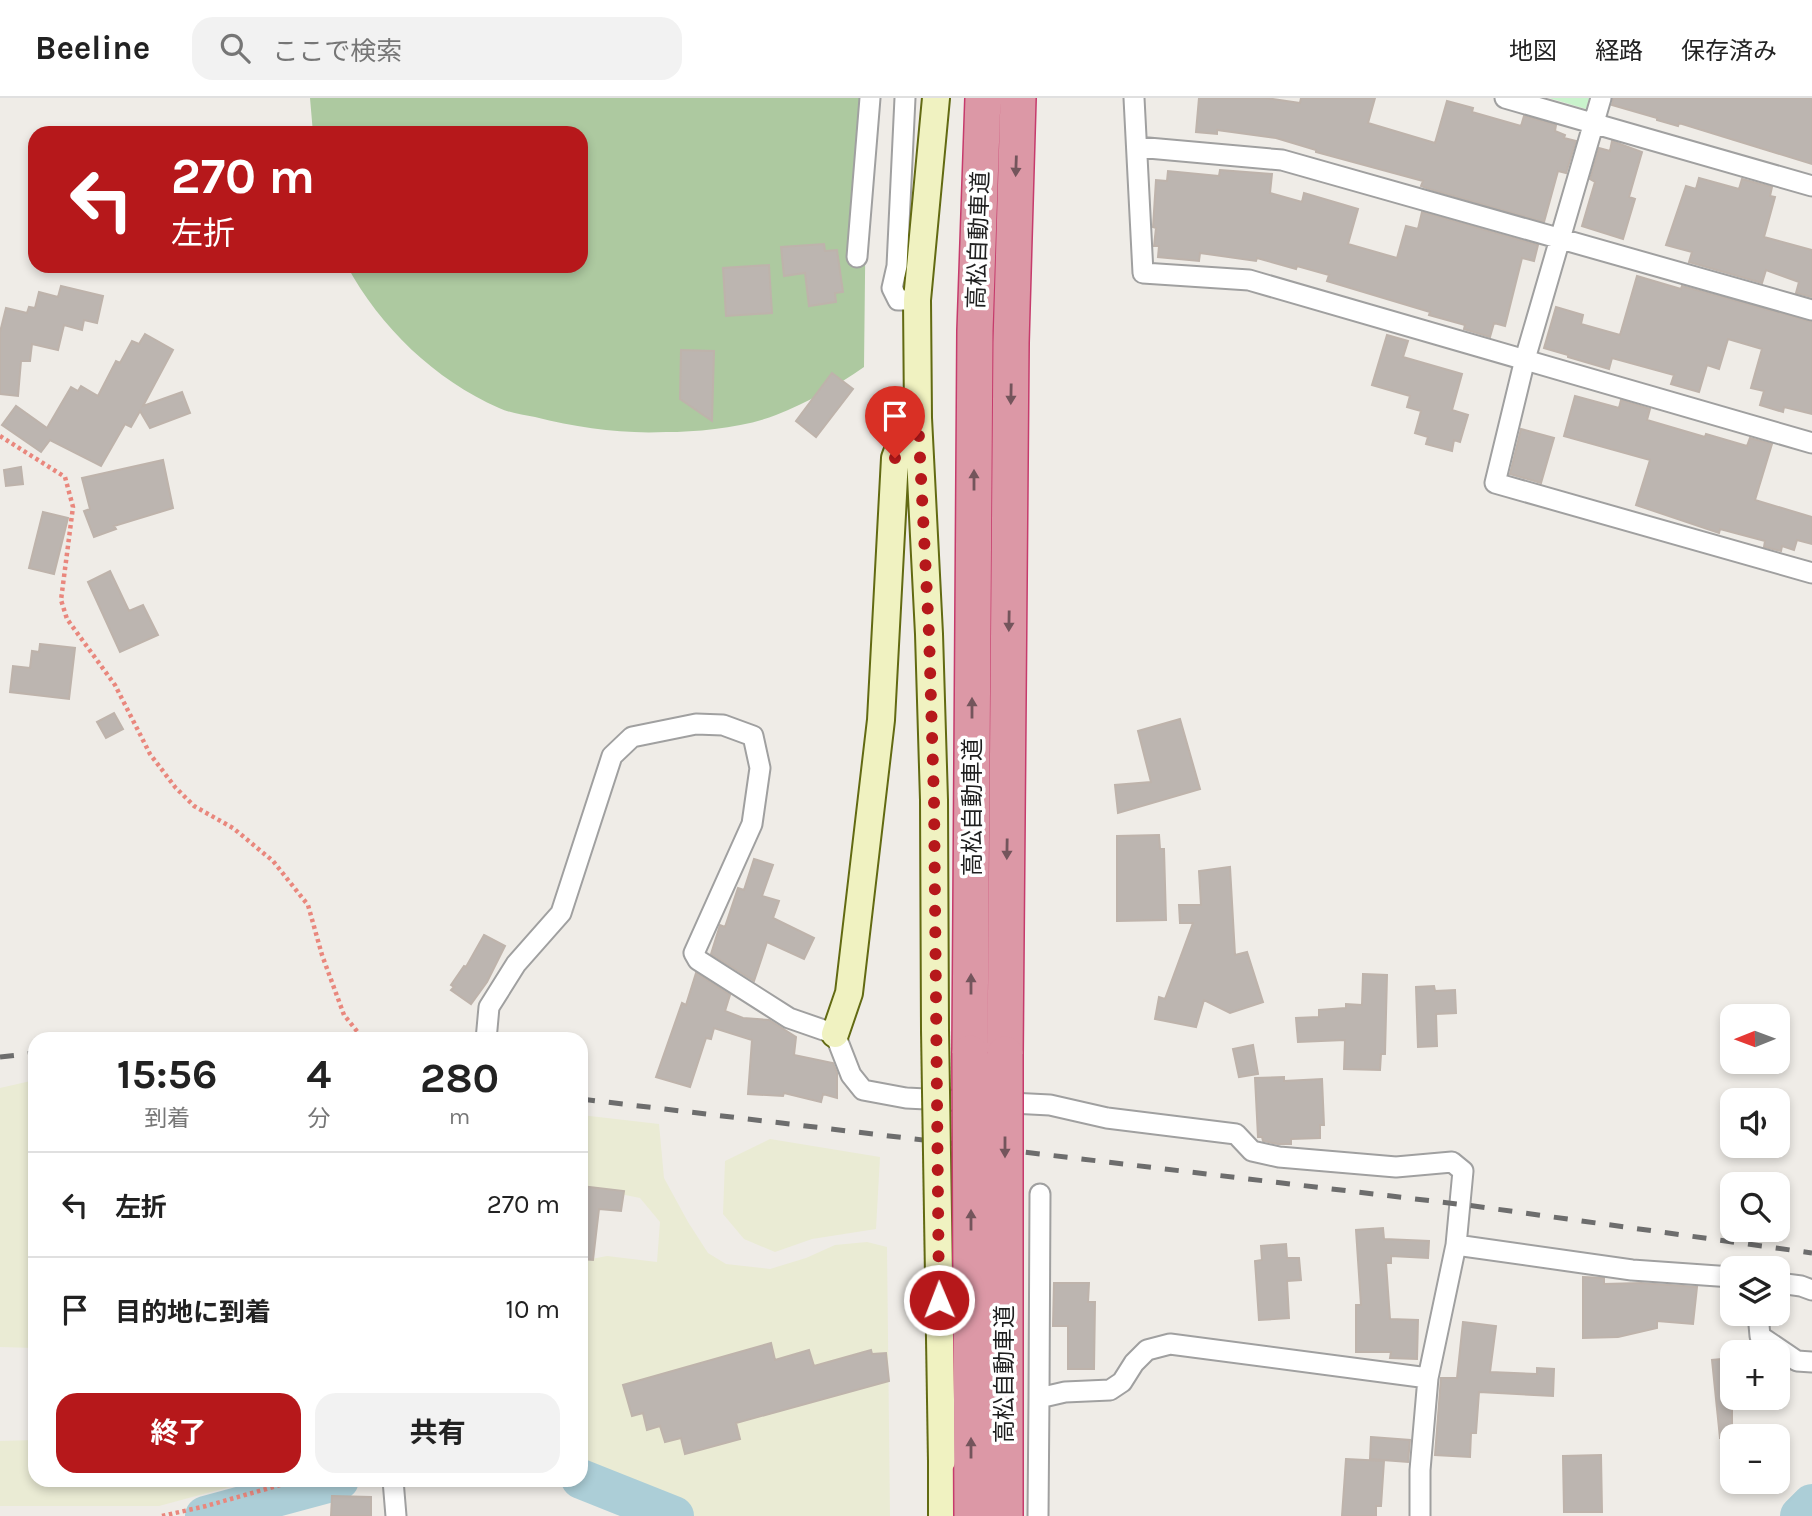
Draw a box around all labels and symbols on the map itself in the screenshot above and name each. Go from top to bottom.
one-way arrow [1011,155,1022,177]
street label: 高松自動車道 [963,171,994,309]
one-way arrow [1005,383,1017,405]
pin [865,386,925,458]
one-way arrow [968,469,980,491]
one-way arrow [1003,610,1015,632]
one-way arrow [967,697,978,719]
street label: 高松自動車道 [959,738,986,876]
one-way arrow [1001,838,1013,860]
one-way arrow [965,973,977,995]
north arrow [1720,1004,1790,1074]
one-way arrow [999,1136,1011,1158]
one-way arrow [965,1209,977,1231]
position arrow [902,1263,976,1337]
street label: 高松自動車道 [991,1305,1018,1443]
one-way arrow [965,1437,977,1459]

